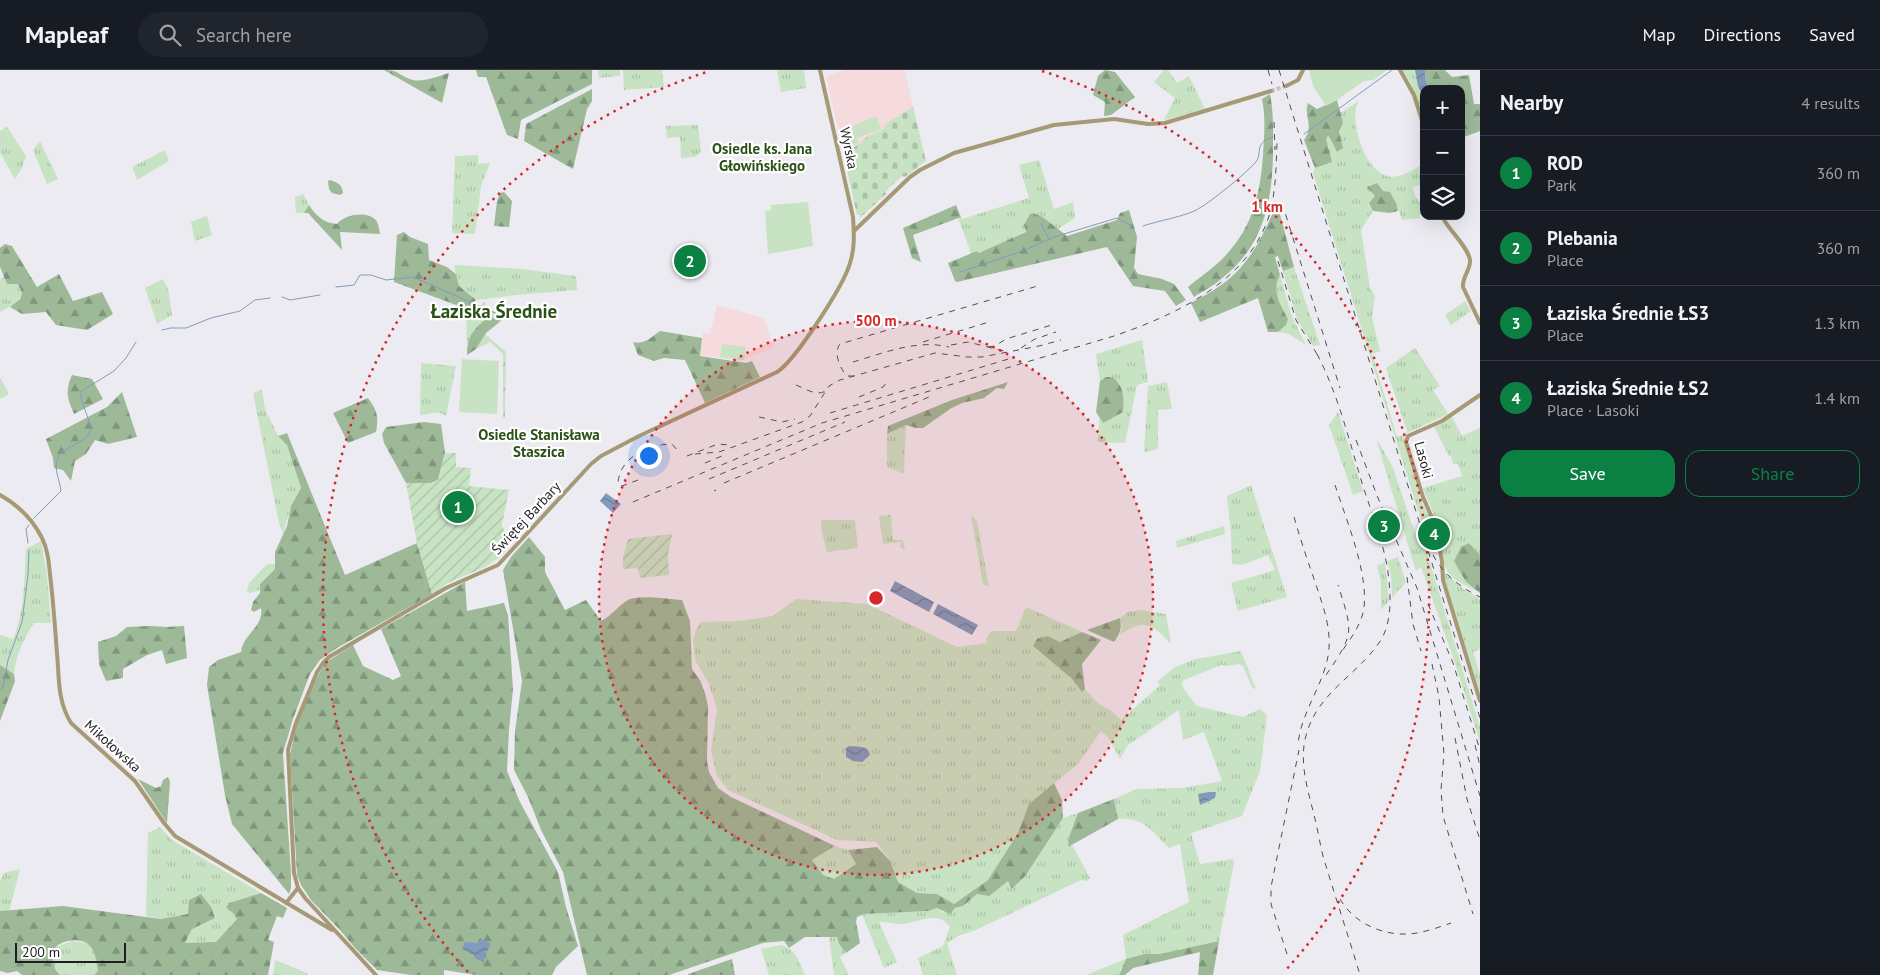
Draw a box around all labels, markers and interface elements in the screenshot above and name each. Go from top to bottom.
search box [138,12,488,57]
text: Mapleaf [25,19,108,50]
icon: search [156,21,184,49]
text: Search here [196,23,292,47]
text: Map [1643,23,1675,46]
text: Directions [1703,23,1781,46]
text: Saved [1809,23,1855,46]
map controls [1420,85,1465,220]
button: + [1420,85,1465,130]
text: Nearby [1500,89,1563,116]
text: 4 results [1801,93,1860,113]
street label: Wyrska [836,125,862,171]
button: − [1420,130,1465,175]
district label: Osiedle ks. Jana Głowińskiego [712,139,812,175]
text: ROD [1547,151,1583,175]
text: 1 [1511,163,1521,183]
text: 360 m [1817,163,1860,183]
button: layers [1420,175,1465,220]
text: Park [1547,175,1576,195]
text: 1 km [1251,197,1283,216]
text: Plebania [1547,226,1618,250]
text: 2 [1511,238,1521,258]
text: 360 m [1817,238,1860,258]
pin: 2 [674,242,706,280]
text: Place [1547,250,1584,270]
district label: Łaziska Średnie [431,299,557,323]
text: Łaziska Średnie ŁS3 [1547,301,1709,325]
text: 500 m [855,311,897,330]
text: 3 [1511,313,1521,333]
text: 1.3 km [1814,313,1860,333]
text: Place [1547,325,1584,345]
text: Łaziska Średnie ŁS2 [1547,376,1709,400]
text: 4 [1511,388,1521,408]
text: 1.4 km [1814,388,1860,408]
text: Place · Lasoki [1547,400,1640,420]
district label: Osiedle Stanisława Staszica [478,425,600,461]
street label: Lasoki [1410,439,1438,481]
your location [636,443,662,469]
button: Save [1500,450,1675,497]
button: Share [1685,450,1860,497]
street label: Świętej Barbary [488,477,565,558]
pin: 1 [442,488,474,526]
pin: 3 [1368,507,1400,545]
pin: 4 [1418,515,1450,553]
centre of rings [867,589,885,607]
street label: Mikołowska [81,716,145,776]
scale bar [15,940,126,963]
text: 200 m [22,943,60,961]

